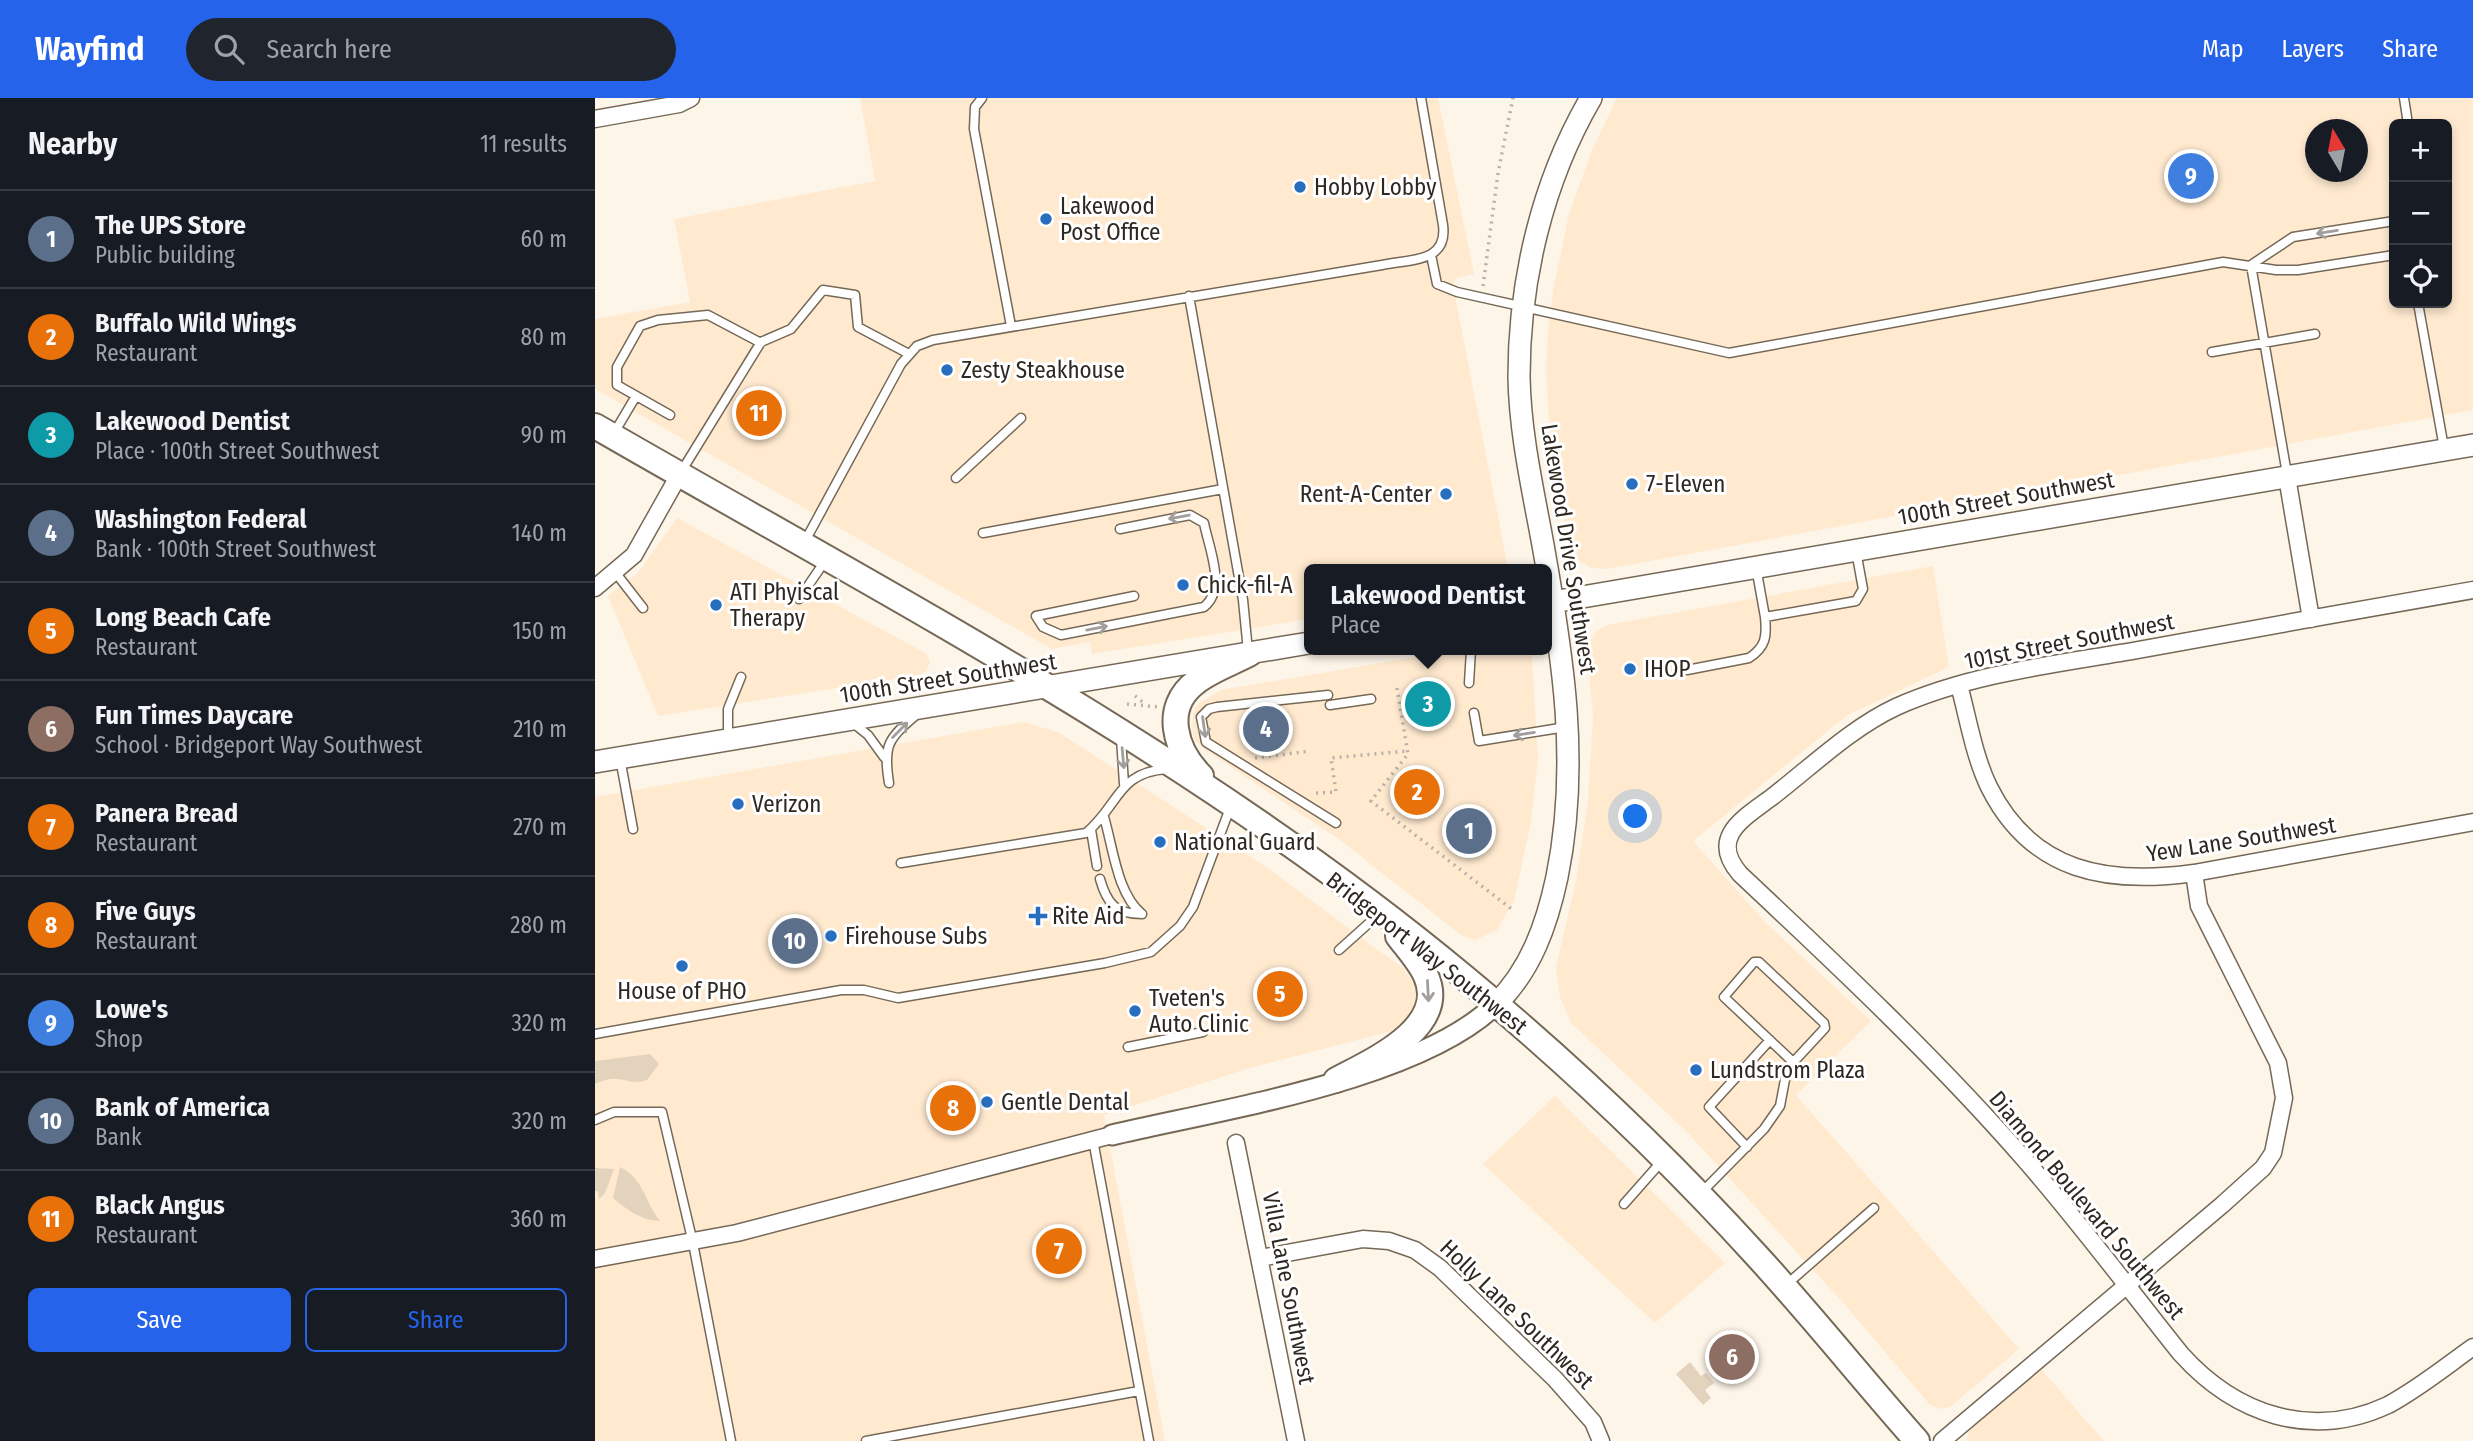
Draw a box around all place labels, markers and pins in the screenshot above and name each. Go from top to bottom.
pin: 9 [2168,150,2214,202]
place label: Hobby Lobby [1314,173,1437,201]
marker: Hobby Lobby [1292,179,1308,195]
place label: Lakewood Post Office [1060,192,1160,246]
marker: Lakewood Post Office [1038,211,1054,227]
place label: Zesty Steakhouse [961,356,1125,384]
marker: Zesty Steakhouse [939,362,955,378]
pin: 11 [736,387,782,439]
place label: 7-Eleven [1646,470,1725,498]
marker: 7-Eleven [1624,476,1640,492]
place label: Rent-A-Center [1300,480,1432,508]
marker: Rent-A-Center [1438,486,1454,502]
place label: Chick-fil-A [1197,571,1293,599]
marker: Chick-fil-A [1175,577,1191,593]
place label: ATI Phyiscal Therapy [730,578,839,632]
marker: ATI Phyiscal Therapy [708,597,724,613]
place label: IHOP [1644,655,1690,683]
marker: IHOP [1622,661,1638,677]
pin: 3 [1405,678,1451,730]
pin: 4 [1243,703,1289,755]
pin: 2 [1394,766,1440,818]
place label: Verizon [752,790,821,818]
marker: Verizon [730,796,746,812]
pin: 1 [1446,805,1492,857]
place label: National Guard [1174,828,1315,856]
marker: National Guard [1152,834,1168,850]
place label: Rite Aid [1052,902,1125,930]
marker: Rite Aid [1030,908,1046,924]
pin: 10 [772,915,818,967]
place label: Firehouse Subs [845,922,987,950]
marker: Firehouse Subs [823,928,839,944]
marker: House of PHO [674,958,690,974]
pin: 5 [1257,968,1303,1020]
place label: House of PHO [617,977,747,1005]
place label: Tveten's Auto Clinic [1149,984,1249,1038]
marker: Tveten's Auto Clinic [1127,1003,1143,1019]
place label: Lundstrom Plaza [1710,1056,1865,1084]
marker: Lundstrom Plaza [1688,1062,1704,1078]
pin: 8 [930,1082,976,1134]
place label: Gentle Dental [1001,1088,1129,1116]
marker: Gentle Dental [979,1094,995,1110]
pin: 7 [1036,1225,1082,1277]
pin: 6 [1709,1331,1755,1383]

